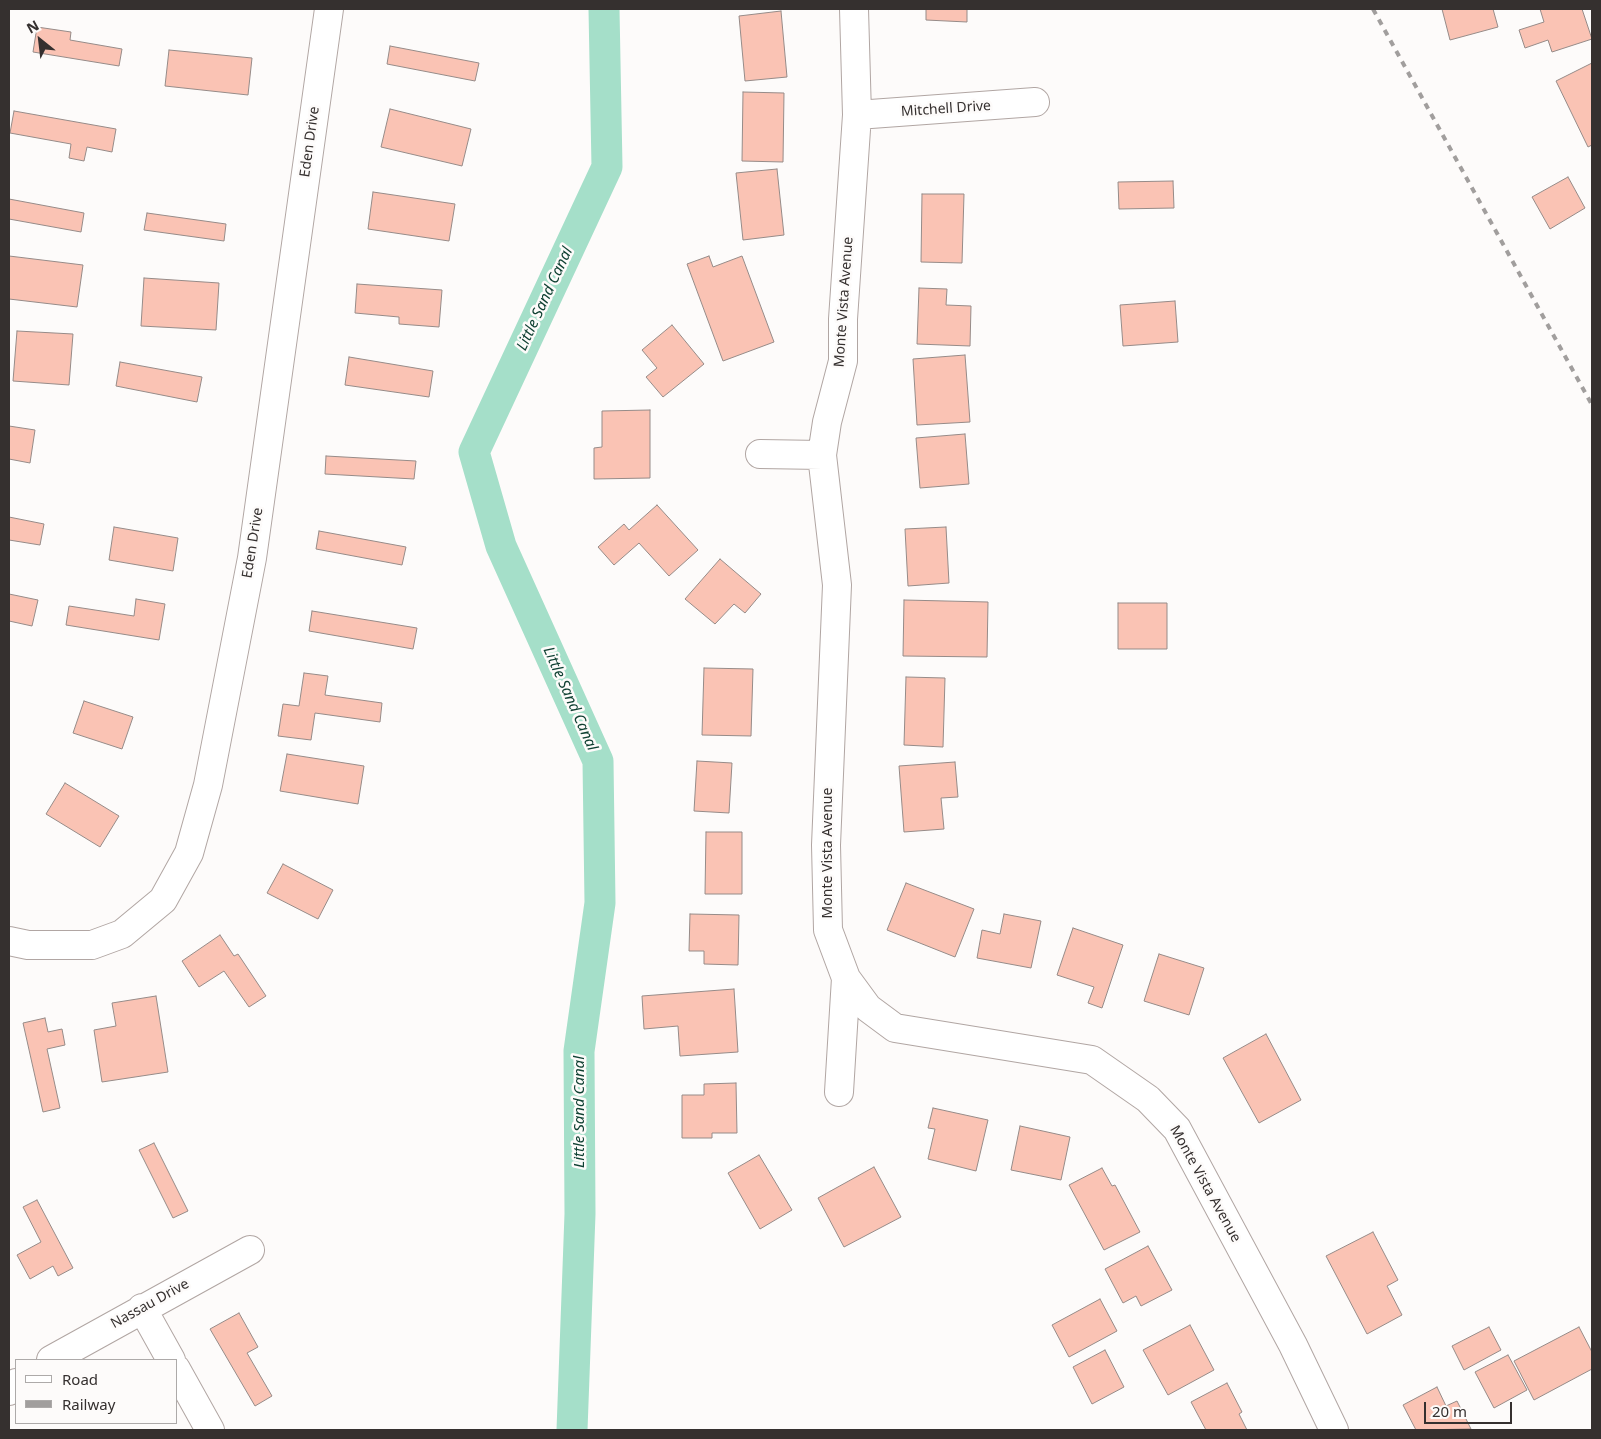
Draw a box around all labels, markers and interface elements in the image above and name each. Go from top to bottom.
north arrow [15,15,65,65]
text: N [23,15,42,38]
street label: Mitchell Drive [900,97,992,121]
street label: Eden Drive [297,106,323,178]
street label: Monte Vista Avenue [831,236,857,368]
water label: Little Sand Canal [513,244,577,354]
street label: Eden Drive [239,507,267,579]
water label: Little Sand Canal [539,644,601,754]
street label: Monte Vista Avenue [820,788,836,918]
water label: Little Sand Canal [571,1056,589,1168]
street label: Monte Vista Avenue [1166,1123,1244,1245]
street label: Nassau Drive [108,1276,192,1332]
legend [15,1359,178,1424]
text: Road [62,1369,98,1389]
scale bar [1426,1392,1514,1424]
text: Railway [62,1394,115,1414]
text: 20 m [1432,1401,1467,1421]

